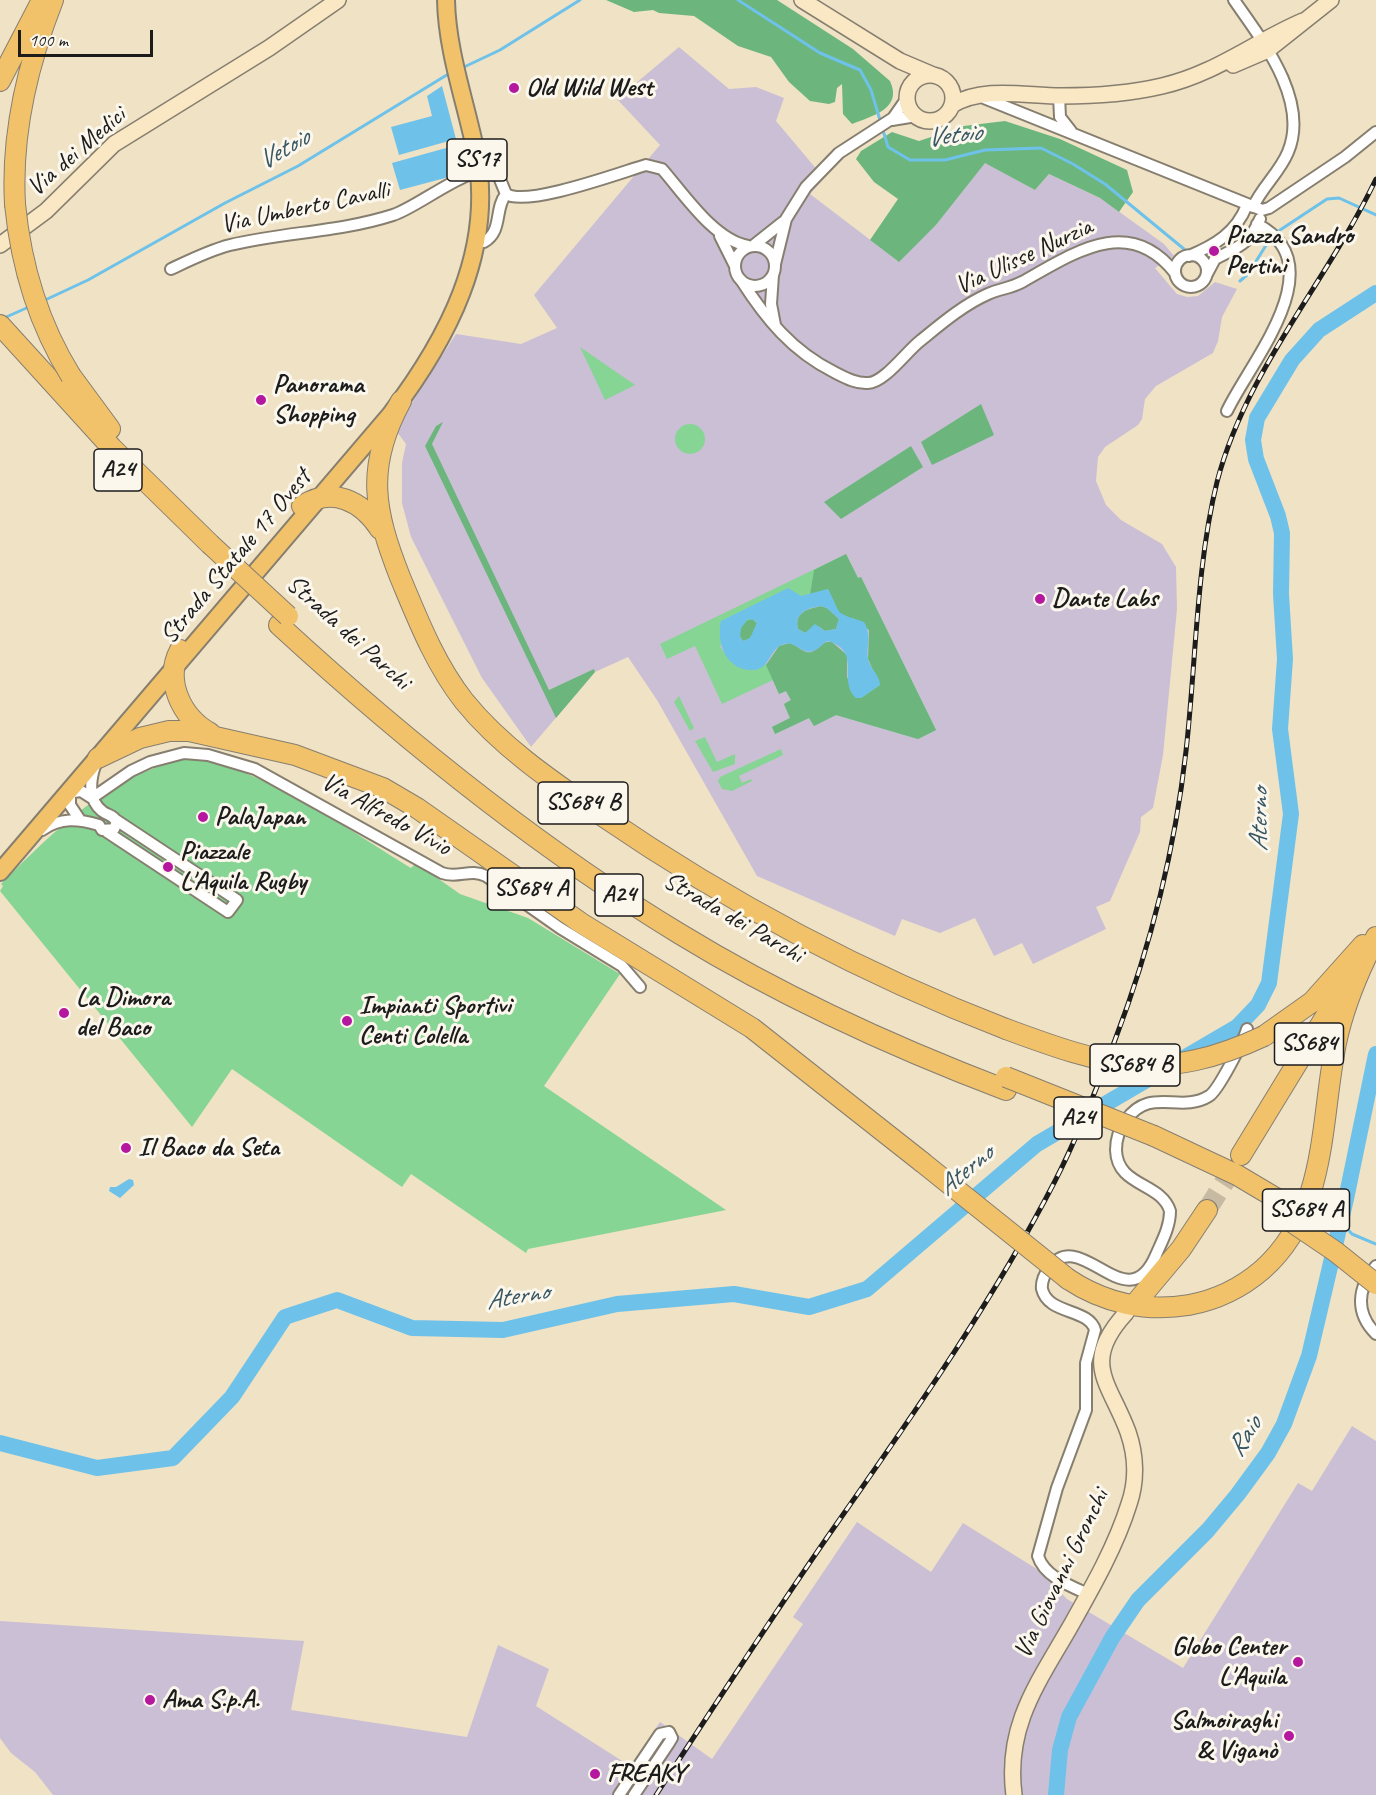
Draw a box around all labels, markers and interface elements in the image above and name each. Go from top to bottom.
scale bar [21,18,156,56]
text: 100 m [29,29,68,51]
place label: Old Wild West [526,72,652,104]
marker: Old Wild West [507,81,521,95]
street label: Via dei Medici [21,101,133,203]
water label: Vetoio [925,117,983,155]
water label: Vetoio [252,122,316,178]
road number: SS17 [447,139,507,181]
street label: Via Umberto Cavalli [218,175,392,241]
street label: Via Ulisse Nurzia [951,212,1097,302]
place label: Piazza Sandro Pertini [1226,220,1353,282]
marker: Piazza Sandro Pertini [1207,244,1221,258]
place label: Panorama Shopping [273,369,364,430]
marker: Panorama Shopping [254,393,268,407]
road number: A24 [94,449,142,491]
street label: Strada Statale 17 Ovest [154,463,318,651]
street label: Strada dei Parchi [279,569,417,697]
place label: Dante Labs [1052,583,1158,615]
marker: Dante Labs [1033,592,1047,606]
street label: Via Alfredo Vivio [316,767,456,863]
road number: SS684 B [538,782,628,824]
water label: Aterno [1243,788,1277,852]
place label: PalaJapan [215,801,305,833]
marker: PalaJapan [196,810,210,824]
place label: Piazzale L'Aquila Rugby [180,836,306,898]
marker: Piazzale L'Aquila Rugby [161,860,175,874]
street label: Strada dei Parchi [657,865,809,971]
road number: SS684 A [488,868,574,910]
road number: A24 [595,874,643,916]
place label: La Dimora del Baco [76,982,170,1044]
place label: Impianti Sportivi Centi Colella [359,990,511,1052]
marker: La Dimora del Baco [57,1006,71,1020]
marker: Impianti Sportivi Centi Colella [340,1014,354,1028]
road number: SS684 [1274,1023,1344,1065]
road number: SS684 B [1090,1044,1180,1086]
road number: A24 [1054,1097,1102,1139]
place label: Il Baco da Seta [138,1132,279,1164]
water label: Aterno [932,1138,1000,1204]
marker: Il Baco da Seta [119,1141,133,1155]
road number: SS684 A [1262,1189,1350,1231]
water label: Aterno [484,1276,550,1318]
water label: Raio [1220,1411,1270,1463]
street label: Via Giovanni Gronchi [1008,1484,1116,1664]
place label: Globo Center L'Aquila [1172,1631,1286,1692]
marker: Globo Center L'Aquila [1291,1655,1305,1669]
place label: Ama S.p.A. [162,1684,259,1716]
marker: Ama S.p.A. [143,1693,157,1707]
place label: Salmoiraghi & Viganò [1170,1705,1277,1766]
marker: Salmoiraghi & Viganò [1282,1729,1296,1743]
place label: FREAKY [607,1758,685,1790]
marker: FREAKY [588,1767,602,1781]

